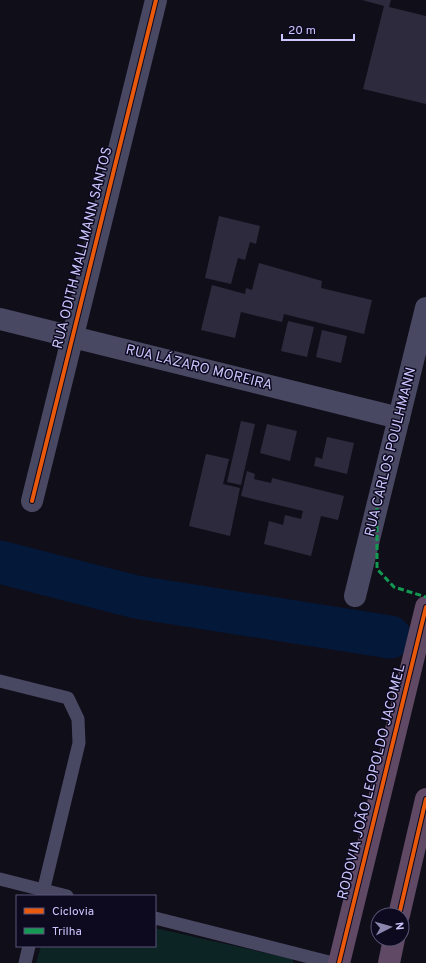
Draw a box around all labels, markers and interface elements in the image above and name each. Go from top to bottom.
scale bar [282,16,354,42]
text: 20 m [288,23,316,39]
street label: RUA ODITH MALLMANN SANTOS [50,145,116,351]
street label: RUA LÁZARO MOREIRA [124,341,274,394]
street label: RUA CARLOS POULHMANN [362,366,420,538]
street label: RODOVIA JOÃO LEOPOLDO JACOMEL [334,662,410,901]
legend [16,895,156,947]
text: Ciclovia [52,904,94,920]
north arrow [370,907,410,947]
text: N [392,921,406,931]
text: Trilha [52,924,82,940]

